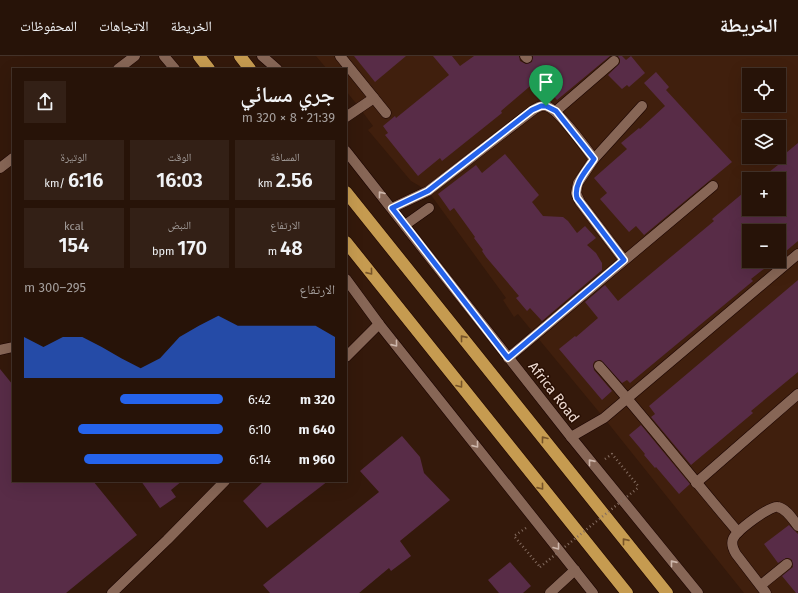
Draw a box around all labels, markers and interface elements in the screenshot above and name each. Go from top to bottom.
text: الخريطة [720,14,778,37]
text: المحفوظات [20,18,77,35]
text: الاتجاهات [99,18,149,35]
text: الخريطة [171,18,212,35]
pin [529,65,563,106]
map controls [742,68,786,268]
button: locate [742,68,786,112]
icon: arrive [535,71,557,93]
button: share [24,81,66,123]
text: جري مسائي [240,81,335,108]
text: 21:39 · 8 × 320 m [242,110,335,125]
button: layers [742,120,786,164]
text: الوتيرة [60,151,87,164]
text: الوقت [168,151,191,164]
text: المسافة [271,151,300,164]
text: 6:16 [68,168,103,192]
text: 16:03 [156,168,203,192]
text: 2.56 [276,168,313,192]
button: + [742,172,786,216]
text: /km [44,177,68,190]
text: km [258,177,276,190]
one-way arrow [379,192,386,199]
text: النبض [168,219,191,232]
text: الارتفاع [270,219,300,232]
text: kcal [64,220,84,233]
button: − [742,224,786,268]
text: 154 [58,233,89,257]
text: 170 [177,236,207,260]
text: 48 [280,236,303,260]
text: bpm [152,245,177,258]
text: m [268,245,280,258]
one-way arrow [366,268,373,275]
text: 295–300 m [24,280,86,295]
text: الارتفاع [300,282,335,297]
one-way arrow [461,335,468,342]
one-way arrow [390,339,397,346]
street label: Africa Road [525,359,583,426]
one-way arrow [455,381,462,388]
text: 6:42 [248,392,271,407]
text: 320 m [300,392,335,407]
text: 6:10 [249,422,271,437]
text: 640 m [299,422,335,437]
one-way arrow [542,437,549,444]
one-way arrow [471,441,478,448]
text: 6:14 [249,452,271,467]
text: 960 m [299,452,335,467]
one-way arrow [589,459,596,466]
one-way arrow [537,482,544,489]
one-way arrow [623,538,630,545]
one-way arrow [552,543,559,550]
one-way arrow [671,560,678,567]

